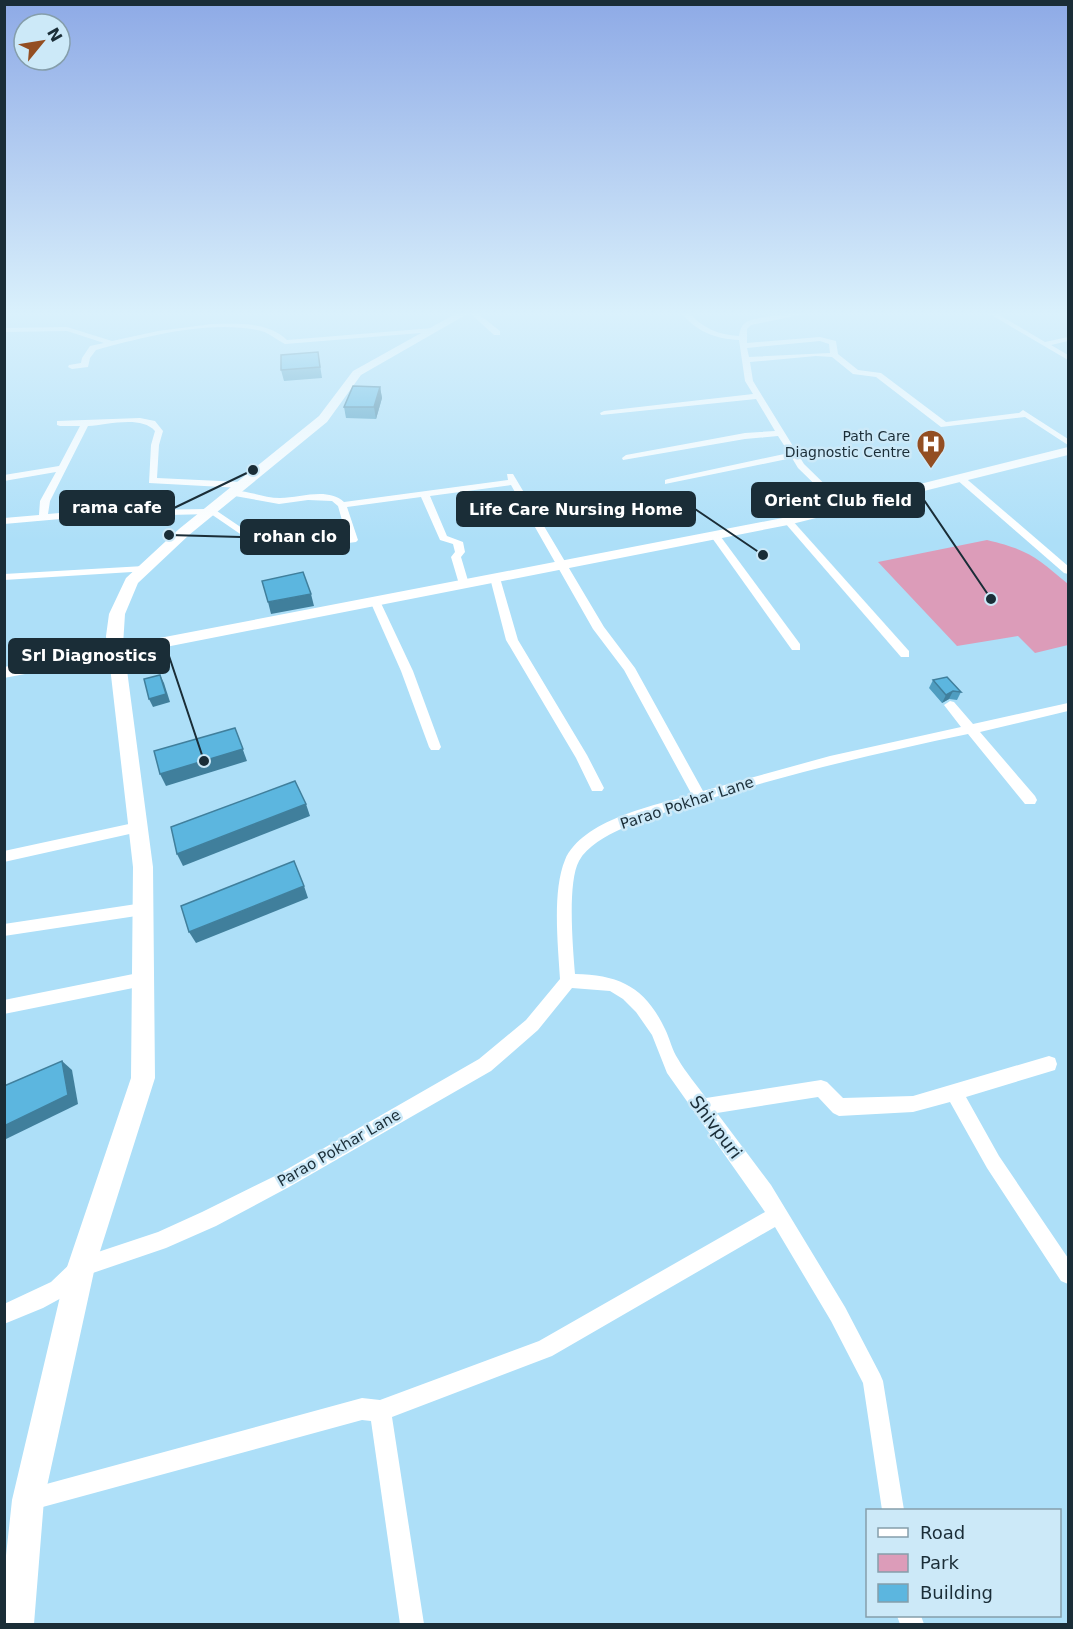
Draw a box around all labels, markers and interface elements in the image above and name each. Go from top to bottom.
north arrow [12,12,72,72]
text: N [43,24,66,45]
place label: Path Care Diagnostic Centre [785,428,910,460]
hospital icon: Path Care Diagnostic Centre [915,428,947,470]
callout: Orient Club field [752,483,924,517]
callout: rama cafe [60,491,174,525]
text: Orient Club field [764,491,912,510]
callout: Life Care Nursing Home [457,492,695,526]
text: rama cafe [72,498,162,517]
text: Life Care Nursing Home [469,500,683,519]
callout: rohan clo [241,520,349,554]
text: rohan clo [253,527,337,546]
callout: Srl Diagnostics [9,639,169,673]
text: Srl Diagnostics [21,646,157,665]
street label: Parao Pokhar Lane [618,773,756,833]
street label: Shivpuri [685,1091,747,1163]
street label: Parao Pokhar Lane [274,1105,404,1191]
legend [866,1509,1061,1617]
text: Road [920,1522,965,1543]
text: Park [920,1552,959,1573]
text: Building [920,1582,993,1603]

